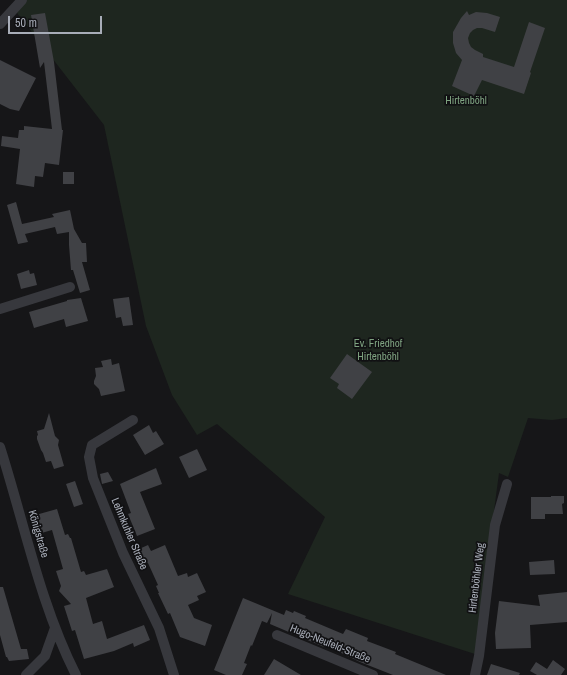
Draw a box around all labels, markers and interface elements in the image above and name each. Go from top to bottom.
scale bar [10,8,104,34]
text: 50 m [15,15,37,31]
park label: Hirtenböhl [445,94,487,108]
park label: Ev. Friedhof Hirtenböhl [354,337,402,363]
street label: Lehmkuhler Straße [108,496,150,572]
street label: Königstraße [25,509,51,559]
street label: Hirtenböhler Weg [466,542,488,614]
street label: Hugo-Neufeld-Straße [288,622,372,666]

